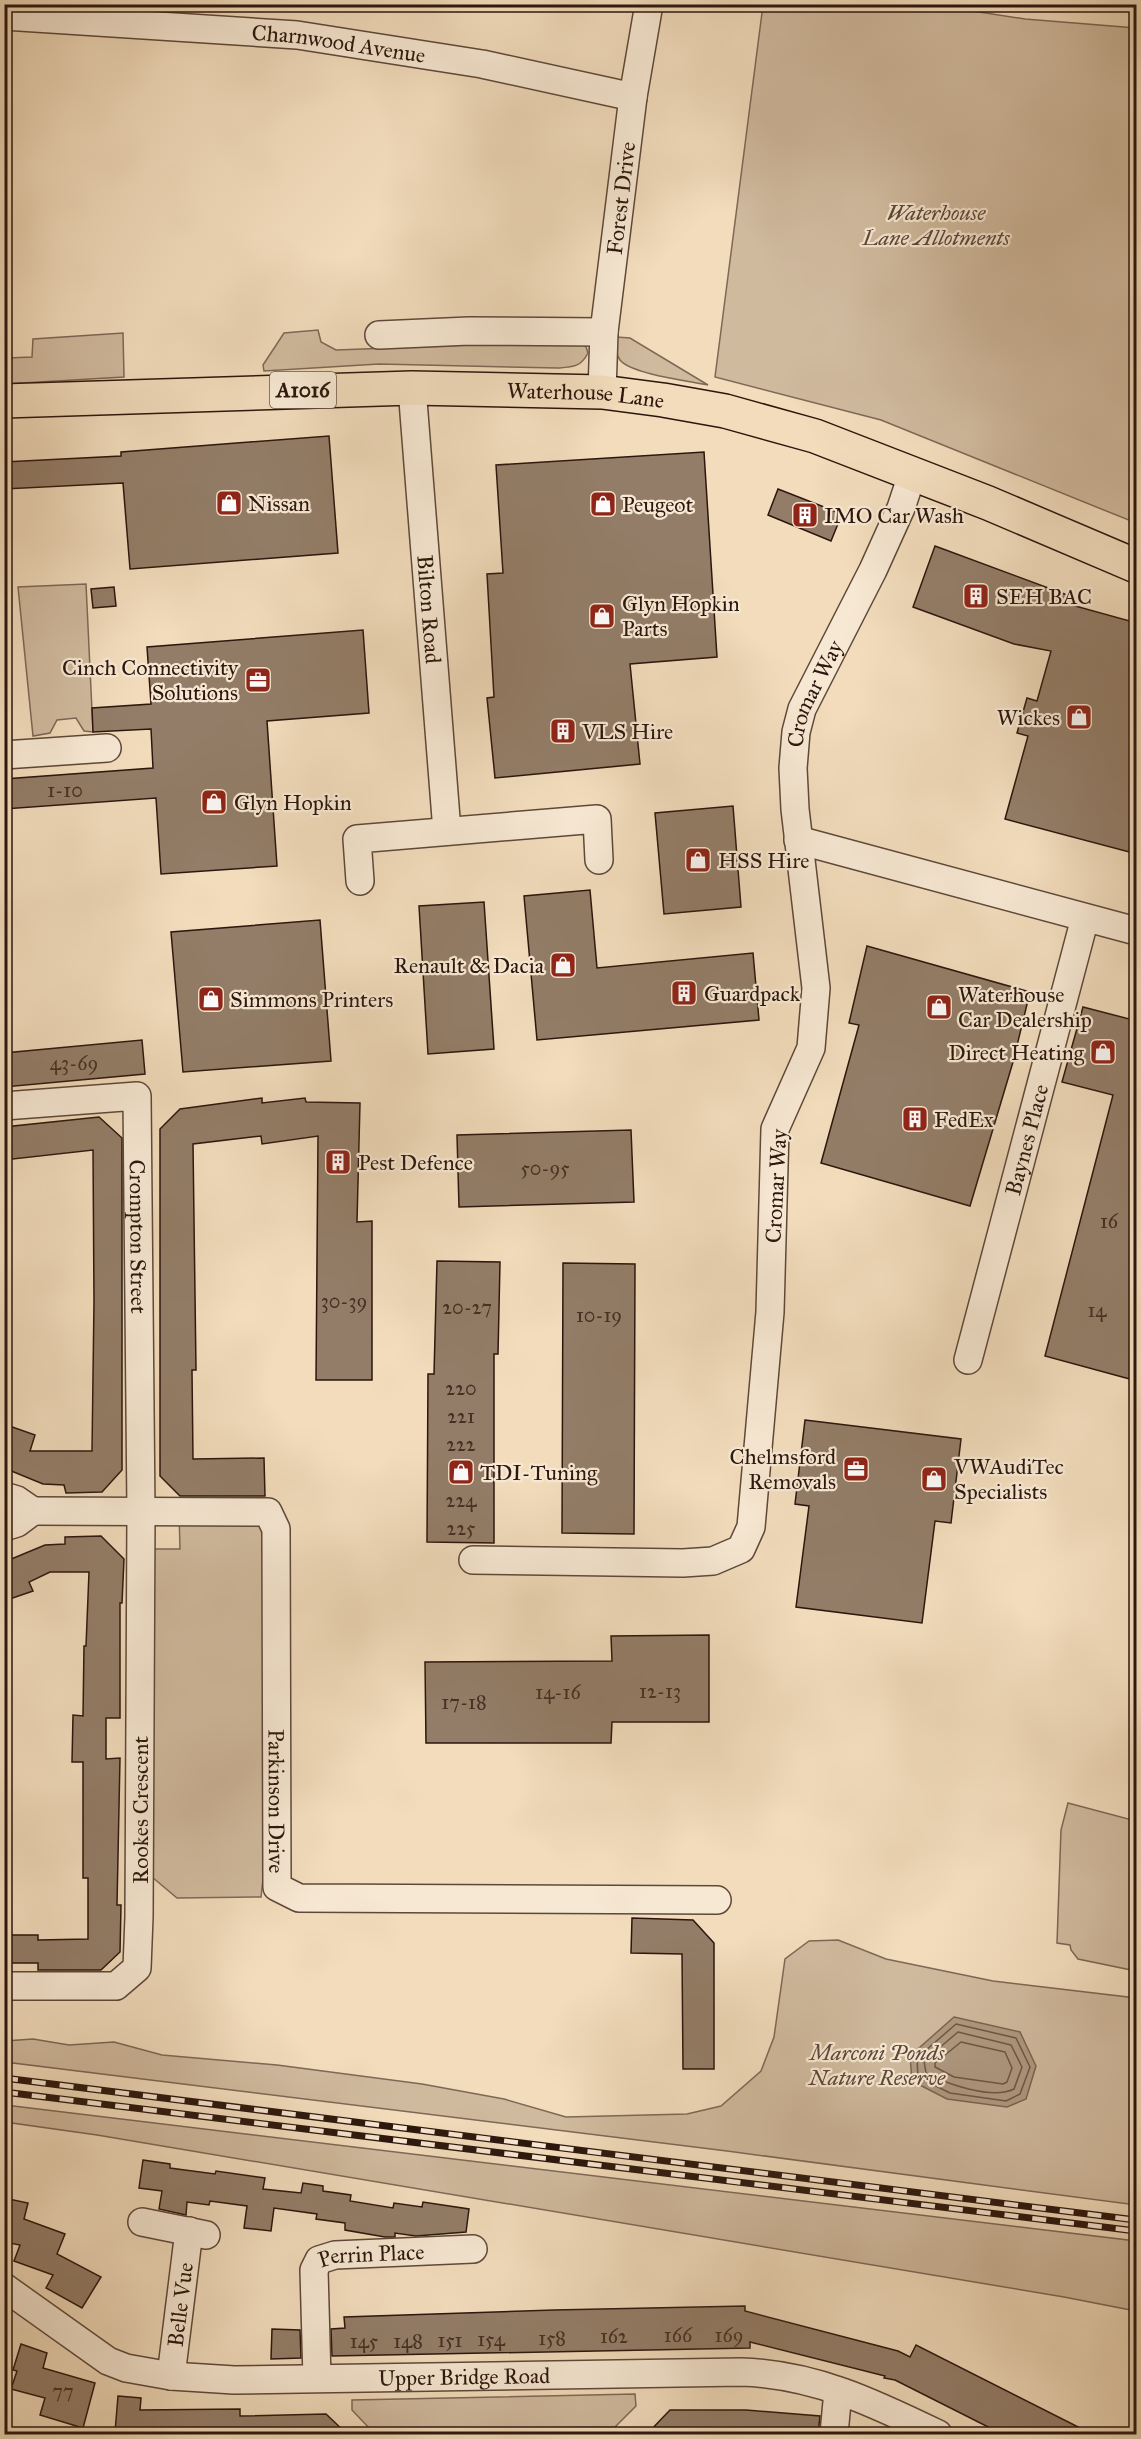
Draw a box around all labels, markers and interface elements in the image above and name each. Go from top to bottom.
street label: Charnwood Avenue [251,19,427,68]
street label: Forest Drive [600,140,641,256]
park label: Waterhouse Lane Allotments [861,199,1010,251]
road number: A1016 [270,372,336,408]
street label: Waterhouse Lane [507,376,666,414]
shop icon: Nissan [214,488,244,518]
shop icon: Peugeot [588,489,618,519]
place label: Nissan [248,490,310,517]
place label: Peugeot [622,491,694,518]
building icon: IMO Car Wash [790,500,820,530]
place label: IMO Car Wash [824,502,964,529]
street label: Bilton Road [412,554,447,665]
building icon: SEH BAC [961,581,991,611]
place label: SEH BAC [996,583,1092,610]
place label: Glyn Hopkin Parts [622,590,740,642]
shop icon: Glyn Hopkin Parts [587,601,617,631]
street label: Cromar Way [781,635,849,748]
place label: Cinch Connectivity Solutions [62,654,239,706]
office icon: Cinch Connectivity Solutions [243,665,273,695]
shop icon: Wickes [1064,702,1094,732]
place label: Wickes [997,704,1060,731]
building icon: VLS Hire [548,716,578,746]
place label: VLS Hire [581,718,673,745]
house number: 1-10 [47,778,83,802]
shop icon: Glyn Hopkin [199,787,229,817]
place label: Glyn Hopkin [234,789,352,816]
shop icon: HSS Hire [683,845,713,875]
place label: HSS Hire [718,847,809,874]
shop icon: Renault & Dacia [548,950,578,980]
place label: Renault & Dacia [394,952,545,979]
building icon: Guardpack [669,978,699,1008]
place label: Guardpack [704,980,801,1007]
place label: Waterhouse Car Dealership [958,981,1092,1033]
shop icon: Simmons Printers [196,984,226,1014]
place label: Simmons Printers [230,986,393,1013]
shop icon: Waterhouse Car Dealership [924,992,954,1022]
shop icon: Direct Heating [1088,1037,1118,1067]
place label: Direct Heating [948,1039,1085,1066]
house number: 43-69 [50,1051,98,1075]
street label: Baynes Place [999,1081,1054,1198]
building icon: FedEx [900,1104,930,1134]
place label: FedEx [934,1106,994,1133]
street label: Cromar Way [760,1128,793,1244]
building icon: Pest Defence [323,1147,353,1177]
place label: Pest Defence [358,1149,473,1176]
house number: 50-95 [520,1156,570,1180]
street label: Crompton Street [124,1159,153,1314]
house number: 16 [1100,1209,1119,1233]
house number: 30-39 [321,1289,367,1313]
house number: 20-27 [442,1295,492,1319]
house number: 14 [1087,1298,1107,1322]
house number: 10-19 [576,1303,622,1327]
house number: 220 [445,1376,477,1400]
house number: 221 [447,1404,475,1428]
house number: 222 [446,1432,476,1456]
place label: Chelmsford Removals [730,1443,836,1495]
place label: VWAudiTec Specialists [953,1453,1064,1505]
office icon: Chelmsford Removals [841,1454,871,1484]
shop icon: TDI-Tuning [446,1457,476,1487]
place label: TDI-Tuning [480,1459,598,1486]
shop icon: VWAudiTec Specialists [919,1464,949,1494]
house number: 224 [446,1488,477,1512]
house number: 225 [447,1516,475,1540]
house number: 12-13 [639,1679,681,1703]
house number: 14-16 [535,1680,581,1704]
house number: 17-18 [441,1690,487,1714]
street label: Parkinson Drive [263,1729,290,1874]
street label: Rookes Crescent [127,1736,154,1884]
park label: Marconi Ponds Nature Reserve [807,2039,946,2091]
street label: Perrin Place [314,2238,425,2273]
street label: Belle Vue [161,2261,199,2348]
house number: 166 [664,2323,693,2347]
house number: 169 [715,2323,743,2347]
house number: 162 [600,2324,628,2348]
house number: 158 [538,2326,566,2350]
house number: 154 [477,2327,506,2351]
house number: 151 [438,2328,463,2352]
house number: 145 [350,2329,378,2353]
house number: 148 [393,2329,423,2353]
street label: Upper Bridge Road [378,2362,550,2391]
house number: 77 [52,2379,74,2403]

